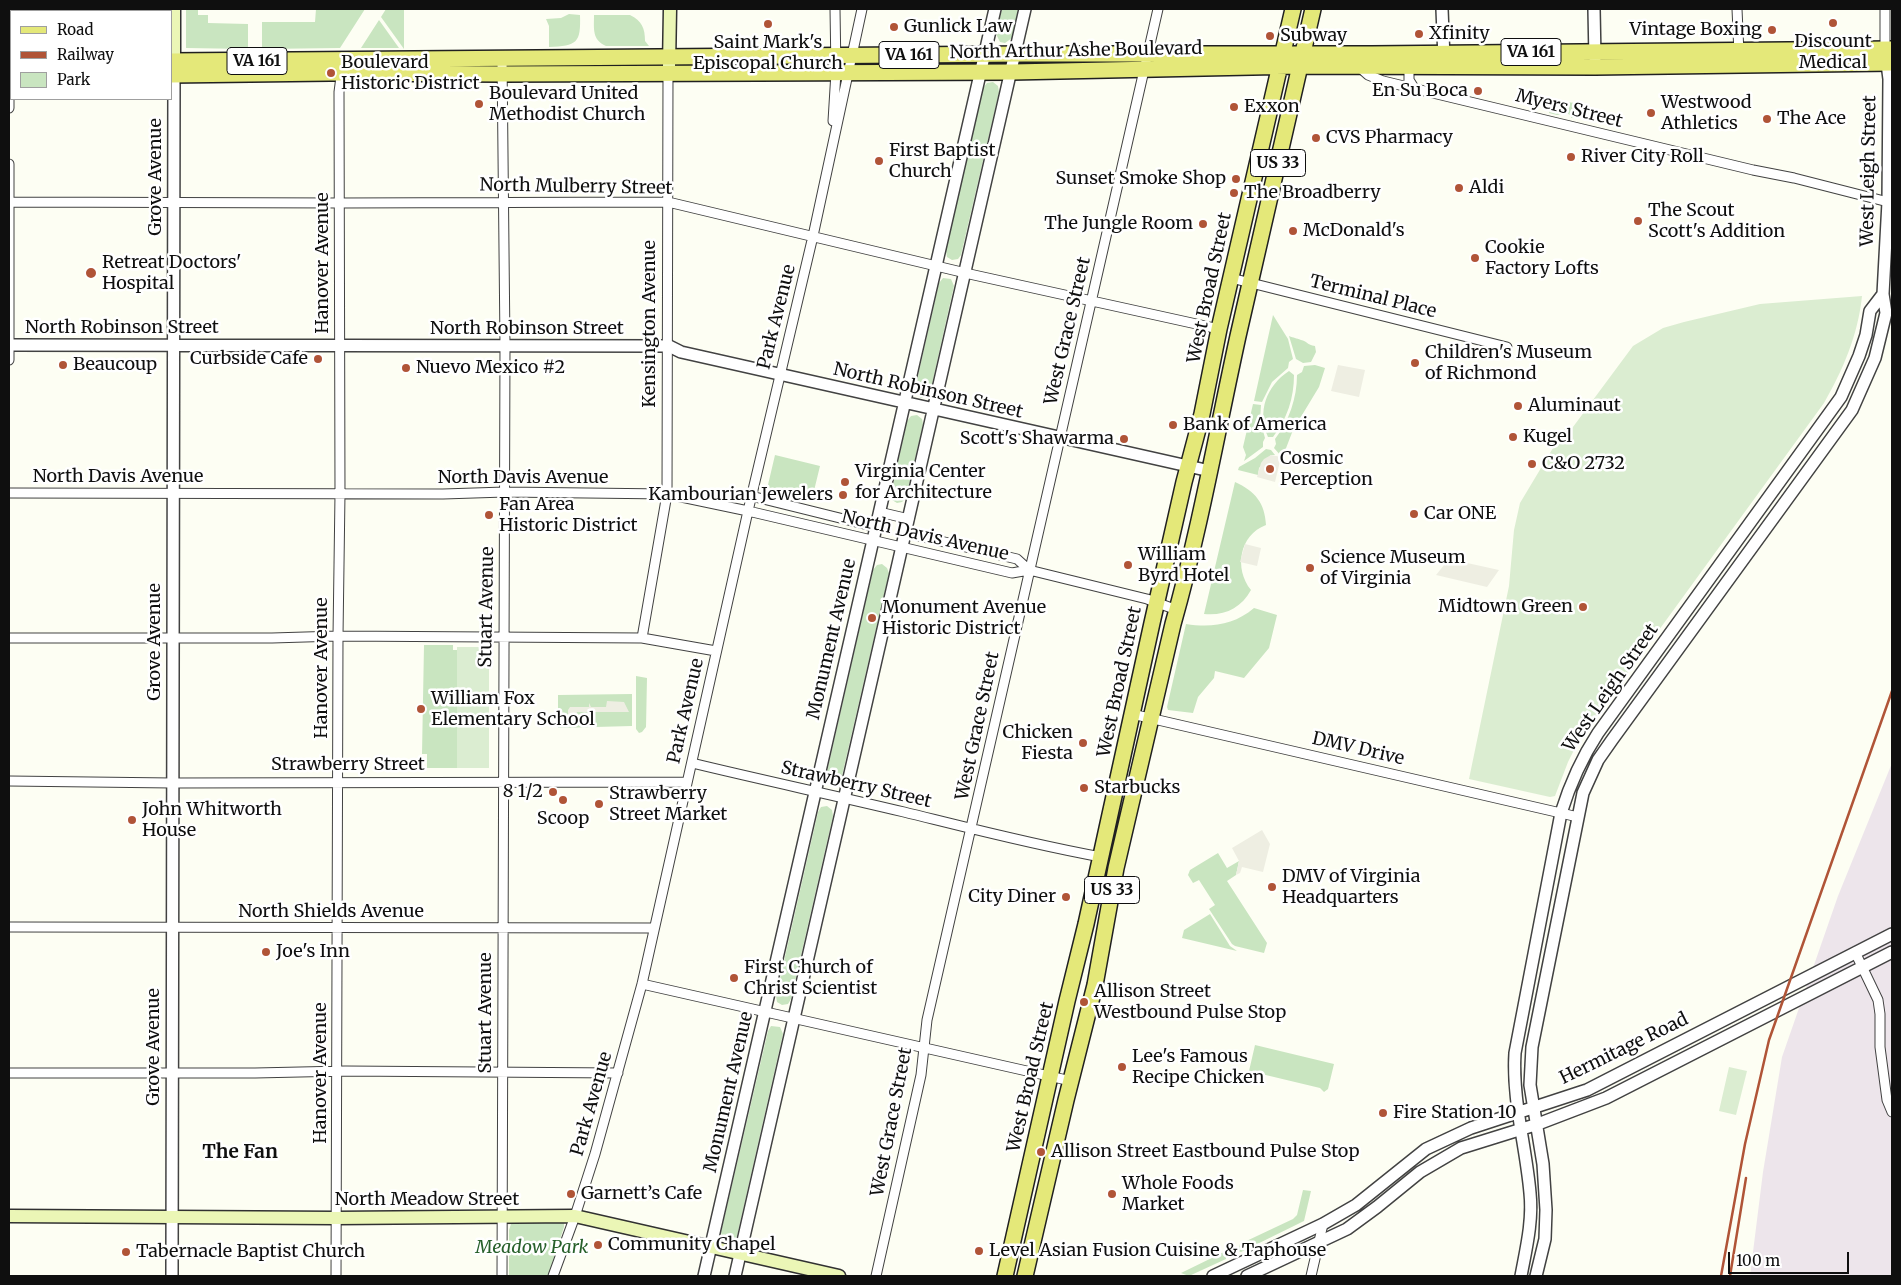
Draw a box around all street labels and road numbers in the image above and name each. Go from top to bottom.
street label: North Arthur Ashe Boulevard [950,38,1202,64]
road number: VA 161 [1501,38,1561,66]
road number: VA 161 [879,42,939,68]
road number: VA 161 [227,48,287,74]
street label: Myers Street [1513,85,1625,133]
street label: West Leigh Street [1857,95,1881,247]
street label: Grove Avenue [145,118,167,236]
road number: US 33 [1250,150,1306,177]
street label: North Mulberry Street [479,175,673,199]
street label: Hanover Avenue [312,192,334,334]
street label: West Broad Street [1183,211,1237,365]
street label: Kensington Avenue [639,240,661,408]
street label: West Grace Street [1040,255,1096,407]
street label: Park Avenue [754,262,800,372]
street label: Terminal Place [1307,271,1439,323]
street label: North Robinson Street [25,317,219,339]
street label: North Robinson Street [430,318,624,340]
street label: North Robinson Street [831,359,1025,423]
street label: North Davis Avenue [33,466,203,488]
street label: North Davis Avenue [438,467,608,489]
street label: North Davis Avenue [839,506,1011,566]
street label: Stuart Avenue [475,546,499,668]
street label: Monument Avenue [803,557,861,721]
street label: Grove Avenue [144,583,166,701]
street label: Hanover Avenue [311,597,333,739]
street label: West Broad Street [1093,605,1147,759]
street label: West Leigh Street [1559,620,1663,756]
street label: West Grace Street [952,650,1004,802]
street label: Park Avenue [663,656,709,766]
street label: DMV Drive [1310,728,1406,770]
street label: Strawberry Street [271,754,425,776]
street label: Strawberry Street [779,757,933,813]
road number: US 33 [1084,876,1140,904]
street label: North Shields Avenue [238,901,424,923]
street label: Stuart Avenue [475,952,497,1074]
street label: Grove Avenue [143,988,165,1106]
street label: West Broad Street [1003,1000,1059,1154]
street label: Hanover Avenue [310,1002,332,1144]
street label: Hermitage Road [1556,1009,1692,1089]
street label: Monument Avenue [700,1010,758,1174]
street label: West Grace Street [867,1046,917,1198]
street label: Park Avenue [567,1049,617,1159]
street label: North Meadow Street [335,1189,519,1211]

